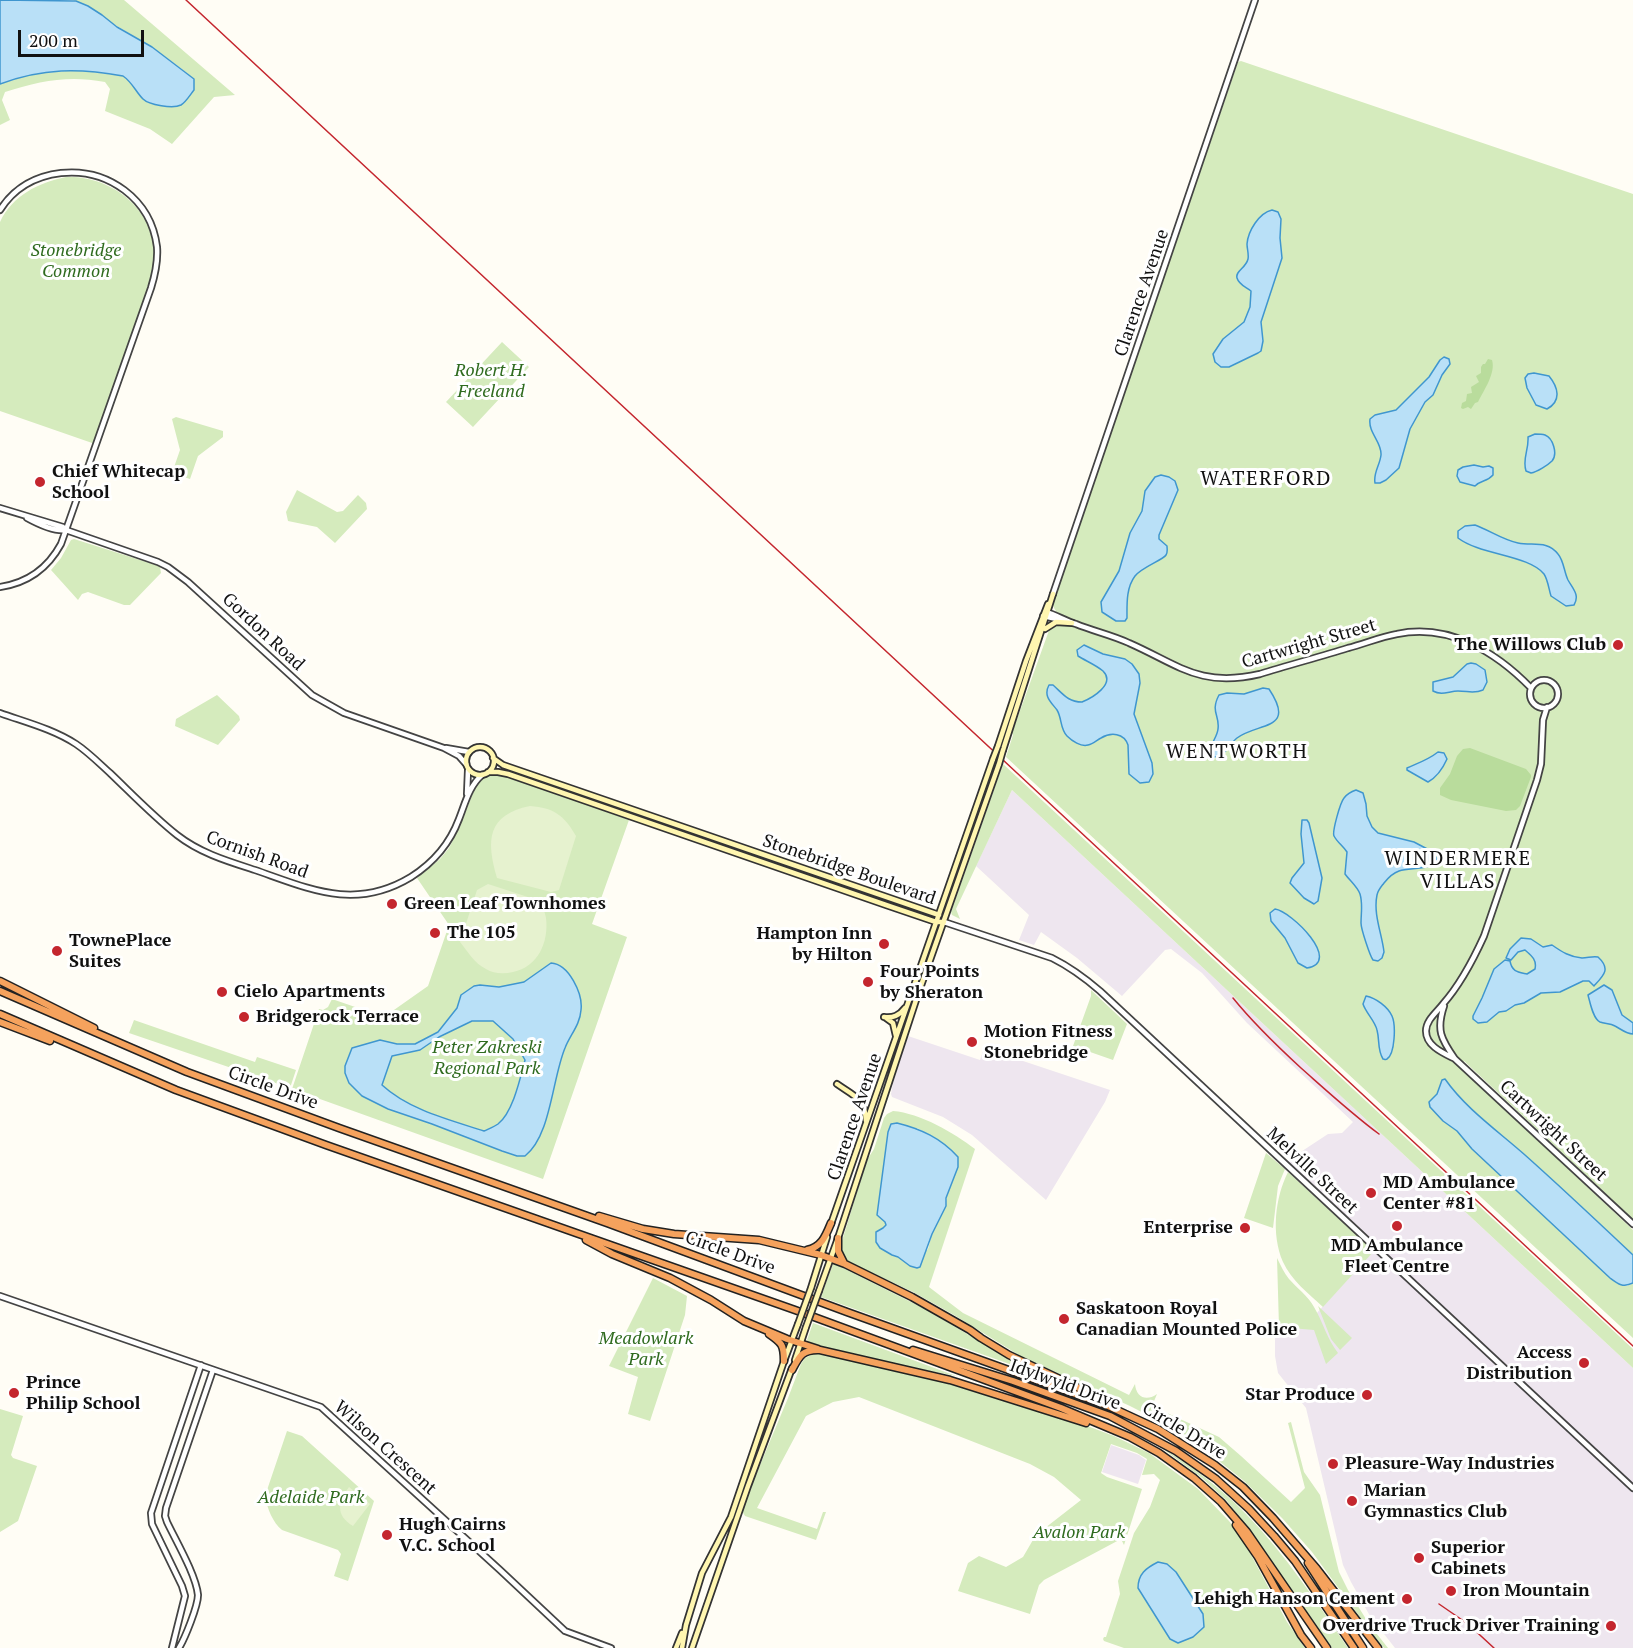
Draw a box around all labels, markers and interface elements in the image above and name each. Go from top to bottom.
scale bar [21,18,147,56]
text: 200 m [29,28,78,52]
street label: Clarence Avenue [1110,227,1174,359]
park label: Stonebridge Common [31,240,121,282]
park label: Robert H. Freeland [454,360,528,403]
place label: Chief Whitecap School [52,461,185,504]
district label: WATERFORD [1200,467,1332,491]
marker: Chief Whitecap School [33,475,47,489]
street label: Gordon Road [217,588,309,676]
street label: Cartwright Street [1239,614,1379,674]
place label: The Willows Club [1454,634,1606,656]
marker: The Willows Club [1611,638,1625,652]
district label: WENTWORTH [1166,740,1308,764]
street label: Cornish Road [203,827,311,883]
street label: Stonebridge Boulevard [760,830,938,910]
district label: WINDERMERE VILLAS [1384,847,1532,894]
place label: Green Leaf Townhomes [404,893,606,915]
marker: Green Leaf Townhomes [385,897,399,911]
place label: The 105 [447,922,516,944]
place label: Hampton Inn by Hilton [756,923,872,966]
marker: The 105 [428,926,442,940]
place label: TownePlace Suites [69,930,171,972]
marker: Hampton Inn by Hilton [877,937,891,951]
marker: TownePlace Suites [50,944,64,958]
place label: Four Points by Sheraton [880,961,983,1004]
marker: Four Points by Sheraton [861,975,875,989]
place label: Cielo Apartments [234,981,385,1003]
marker: Cielo Apartments [215,985,229,999]
place label: Bridgerock Terrace [256,1006,419,1028]
marker: Bridgerock Terrace [237,1010,251,1024]
place label: Motion Fitness Stonebridge [984,1021,1113,1064]
marker: Motion Fitness Stonebridge [965,1035,979,1049]
park label: Peter Zakreski Regional Park [432,1037,542,1080]
street label: Clarence Avenue [823,1051,887,1183]
street label: Circle Drive [225,1062,321,1114]
street label: Cartwright Street [1495,1076,1611,1186]
street label: Melville Street [1262,1123,1362,1219]
place label: MD Ambulance Center #81 [1383,1172,1515,1214]
marker: MD Ambulance Center #81 [1364,1186,1378,1200]
place label: Enterprise [1143,1217,1233,1239]
marker: MD Ambulance Fleet Centre [1390,1219,1404,1233]
marker: Enterprise [1238,1221,1252,1235]
street label: Circle Drive [682,1227,778,1279]
place label: MD Ambulance Fleet Centre [1331,1235,1463,1278]
place label: Saskatoon Royal Canadian Mounted Police [1076,1298,1297,1340]
marker: Saskatoon Royal Canadian Mounted Police [1057,1312,1071,1326]
park label: Meadowlark Park [599,1328,693,1370]
place label: Access Distribution [1467,1342,1572,1384]
street label: Idylwyld Drive [1007,1355,1123,1415]
marker: Access Distribution [1577,1356,1591,1370]
place label: Prince Philip School [26,1372,140,1414]
place label: Star Produce [1245,1384,1355,1406]
marker: Prince Philip School [7,1386,21,1400]
marker: Star Produce [1360,1388,1374,1402]
street label: Wilson Crescent [329,1396,441,1500]
street label: Circle Drive [1138,1398,1230,1464]
place label: Pleasure-Way Industries [1345,1453,1554,1475]
marker: Pleasure-Way Industries [1326,1457,1340,1471]
place label: Marian Gymnastics Club [1364,1480,1507,1522]
park label: Adelaide Park [258,1487,364,1509]
marker: Marian Gymnastics Club [1345,1494,1359,1508]
place label: Hugh Cairns V.C. School [399,1514,506,1556]
park label: Avalon Park [1033,1522,1125,1544]
marker: Hugh Cairns V.C. School [380,1528,394,1542]
place label: Superior Cabinets [1431,1537,1506,1580]
marker: Superior Cabinets [1412,1551,1426,1565]
place label: Iron Mountain [1463,1580,1590,1602]
marker: Iron Mountain [1444,1584,1458,1598]
place label: Lehigh Hanson Cement [1194,1588,1395,1610]
marker: Lehigh Hanson Cement [1400,1592,1414,1606]
place label: Overdrive Truck Driver Training [1322,1615,1599,1637]
marker: Overdrive Truck Driver Training [1604,1619,1618,1633]

